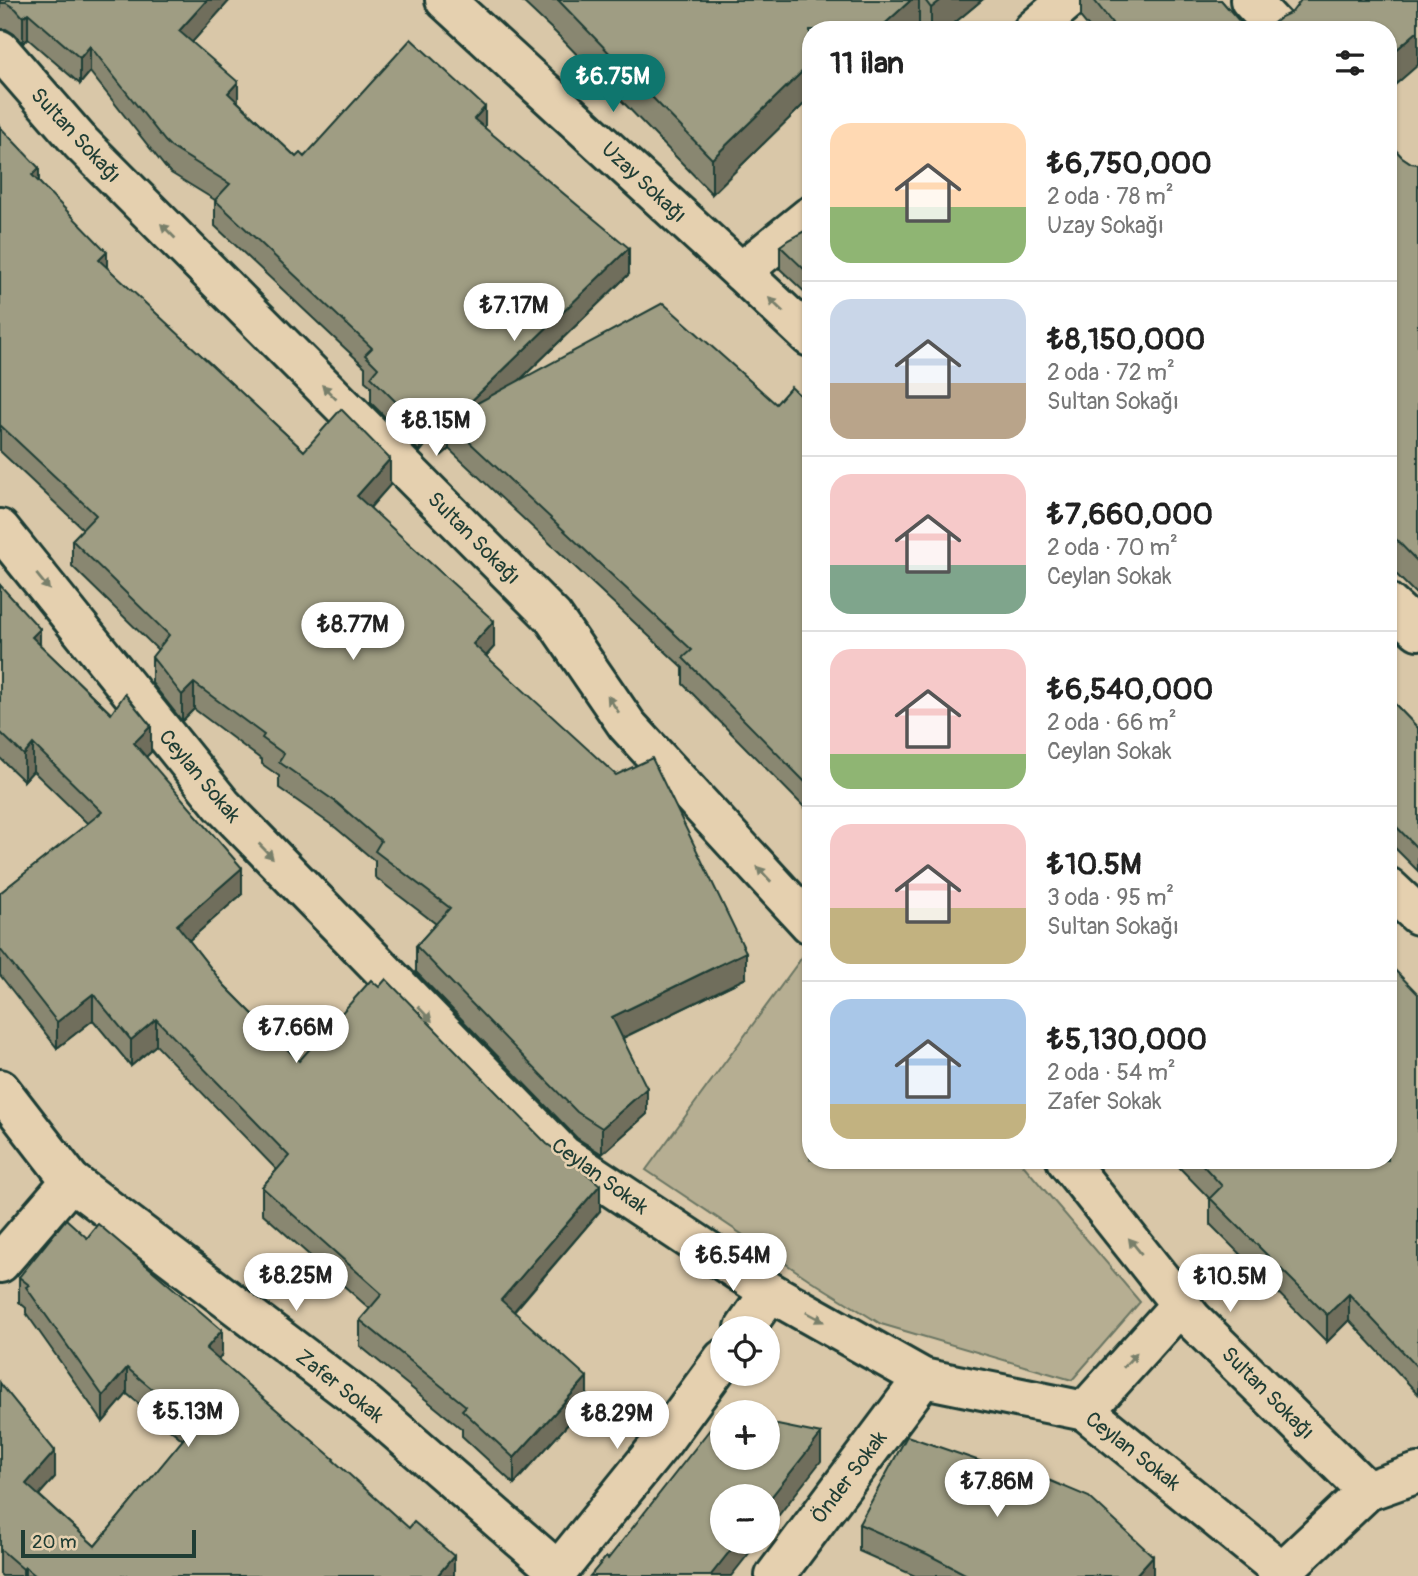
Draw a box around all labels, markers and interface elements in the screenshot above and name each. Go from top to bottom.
icon: filters [1331,44,1369,82]
text: 11 ilan [830,45,904,82]
pin: ₺6.75M [556,54,670,114]
text: ₺6.75M [576,62,650,91]
street label: Sultan Sokağı [25,82,127,189]
street label: Uzay Sokağı [595,136,692,229]
text: ₺6,750,000 [1047,145,1212,182]
icon: home [886,151,970,235]
text: 2 oda · 78 m² [1047,182,1174,211]
text: Uzay Sokağı [1047,211,1164,240]
one-way arrow [160,222,177,239]
pin: ₺7.17M [457,284,571,343]
text: ₺7.17M [480,291,548,320]
one-way arrow [768,297,785,313]
text: ₺8,150,000 [1047,321,1205,358]
icon: home [886,327,970,411]
text: 2 oda · 72 m² [1047,358,1175,387]
one-way arrow [321,384,337,400]
text: Sultan Sokağı [1047,387,1179,416]
pin: ₺8.15M [379,398,493,458]
text: ₺8.15M [402,406,470,435]
street label: Sultan Sokağı [421,486,526,591]
text: ₺7,660,000 [1047,496,1213,533]
icon: home [886,502,970,586]
text: 2 oda · 70 m² [1047,533,1178,562]
text: Ceylan Sokak [1047,562,1171,591]
one-way arrow [35,573,50,591]
pin: ₺8.77M [296,602,410,662]
text: ₺8.77M [317,610,389,639]
text: ₺6,540,000 [1047,671,1213,708]
icon: home [886,677,970,761]
one-way arrow [606,695,620,713]
text: 2 oda · 66 m² [1047,708,1177,737]
street label: Ceylan Sokak [153,724,247,829]
text: Ceylan Sokak [1047,737,1171,766]
one-way arrow [258,842,274,859]
text: ₺10.5M [1047,846,1142,883]
icon: home [886,852,970,936]
one-way arrow [756,866,772,883]
text: 3 oda · 95 m² [1047,883,1174,912]
text: Sultan Sokağı [1047,912,1179,941]
one-way arrow [417,1005,433,1022]
pin: ₺7.66M [239,1006,353,1065]
text: ₺7.66M [259,1013,333,1042]
text: ₺5,130,000 [1047,1021,1207,1058]
icon: home [886,1027,970,1111]
text: 2 oda · 54 m² [1047,1058,1176,1087]
text: Zafer Sokak [1047,1087,1162,1116]
street label: Ceylan Sokak [546,1132,654,1221]
pin: ₺6.54M [676,1234,790,1293]
one-way arrow [1128,1238,1143,1256]
text: ₺6.54M [696,1241,770,1270]
pin: ₺8.25M [239,1254,353,1313]
pin: ₺10.5M [1173,1254,1287,1314]
text: ₺8.25M [260,1261,332,1290]
text: ₺10.5M [1194,1262,1266,1291]
one-way arrow [805,1311,825,1323]
map controls [710,1316,780,1554]
button: locate [710,1316,780,1386]
street label: Sultan Sokağı [1215,1341,1320,1446]
street label: Zafer Sokak [290,1344,389,1429]
one-way arrow [1122,1352,1138,1369]
pin: ₺5.13M [131,1390,245,1449]
pin: ₺8.29M [560,1392,674,1451]
text: ₺5.13M [153,1397,223,1426]
text: ₺8.29M [581,1399,653,1428]
button: + [710,1400,780,1470]
street label: Ceylan Sokak [1080,1406,1186,1497]
street label: Önder Sokak [806,1425,893,1529]
pin: ₺7.86M [940,1460,1054,1519]
text: ₺7.86M [961,1467,1033,1496]
button: − [710,1484,780,1554]
scale bar [21,1527,196,1559]
text: 20 m [32,1530,77,1554]

